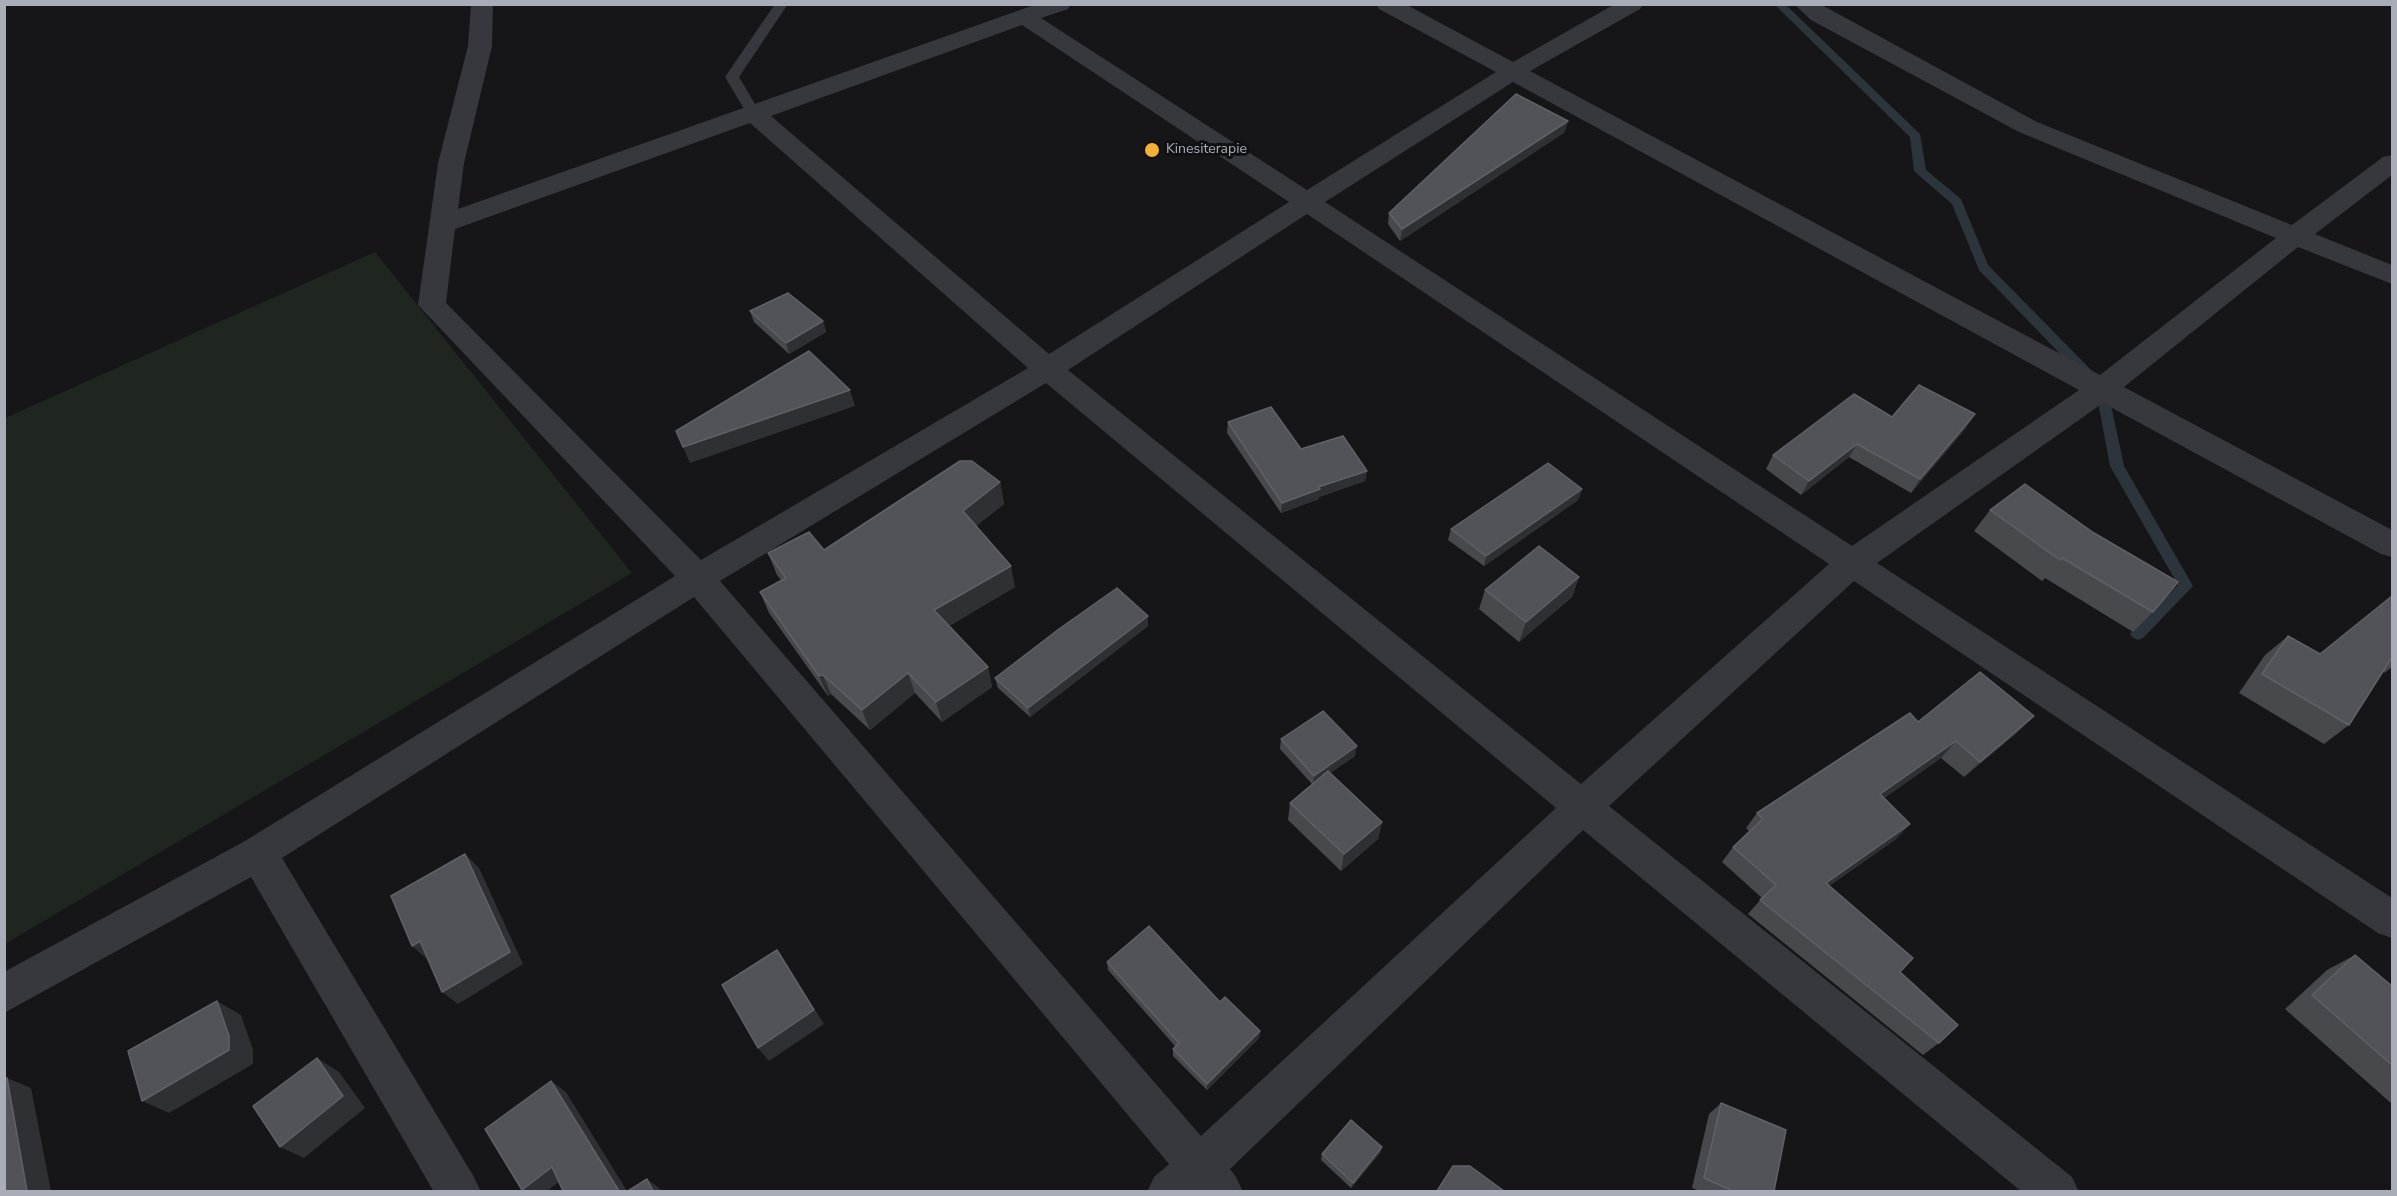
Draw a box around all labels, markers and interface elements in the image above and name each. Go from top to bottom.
marker: Kinesiterapie [1143,141,1161,159]
place label: Kinesiterapie [1166,142,1247,158]

